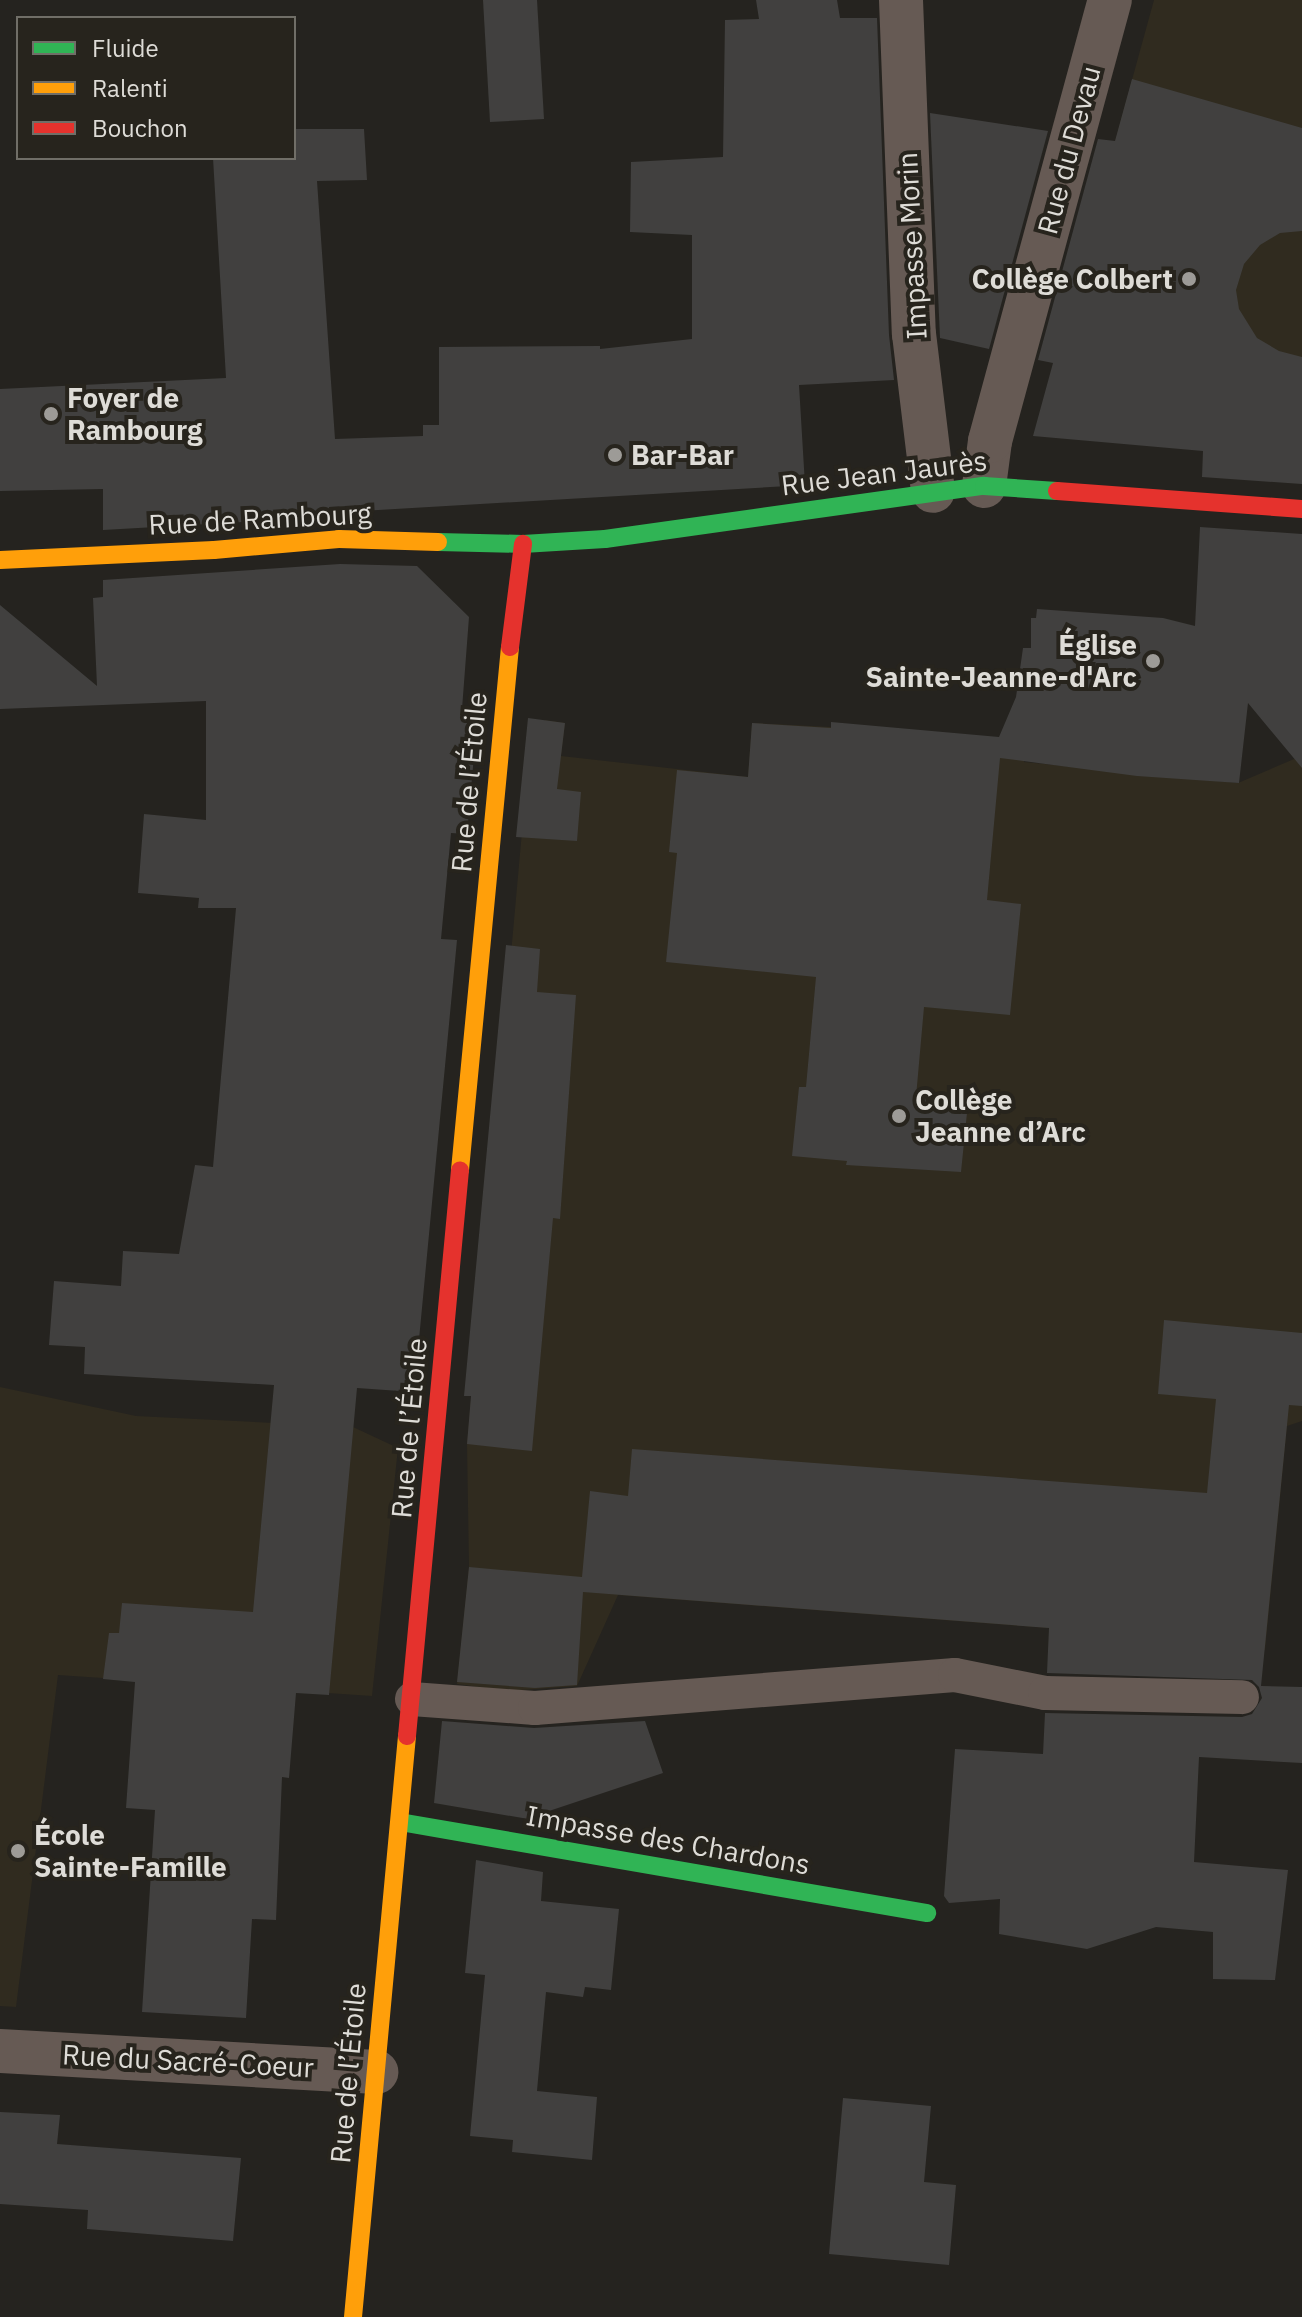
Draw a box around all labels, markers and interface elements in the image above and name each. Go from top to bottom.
legend [16,16,296,160]
text: Fluide [92,32,159,64]
street label: Rue du Devau [1030,62,1108,238]
text: Ralenti [92,72,168,104]
text: Bouchon [92,112,188,144]
street label: Impasse Morin [890,151,934,341]
place label: Collège Colbert [971,262,1173,296]
marker: Collège Colbert [1180,270,1198,288]
place label: Foyer de Rambourg [67,381,202,447]
marker: Foyer de Rambourg [42,405,60,423]
place label: Bar-Bar [631,438,734,472]
street label: Rue Jean Jaurès [779,444,989,502]
marker: Bar-Bar [606,446,624,464]
street label: Rue de Rambourg [148,496,372,542]
place label: Église Sainte-Jeanne-d'Arc [865,628,1137,694]
marker: Église Sainte-Jeanne-d'Arc [1144,652,1162,670]
street label: Rue de l’Étoile [444,691,494,873]
place label: Collège Jeanne d’Arc [915,1083,1086,1149]
marker: Collège Jeanne d’Arc [890,1107,908,1125]
street label: Rue de l’Étoile [384,1337,434,1519]
street label: Impasse des Chardons [523,1798,813,1882]
place label: École Sainte-Famille [34,1818,227,1884]
marker: École Sainte-Famille [9,1842,27,1860]
street label: Rue de l’Étoile [323,1982,373,2164]
street label: Rue du Sacré-Coeur [61,2038,315,2084]

